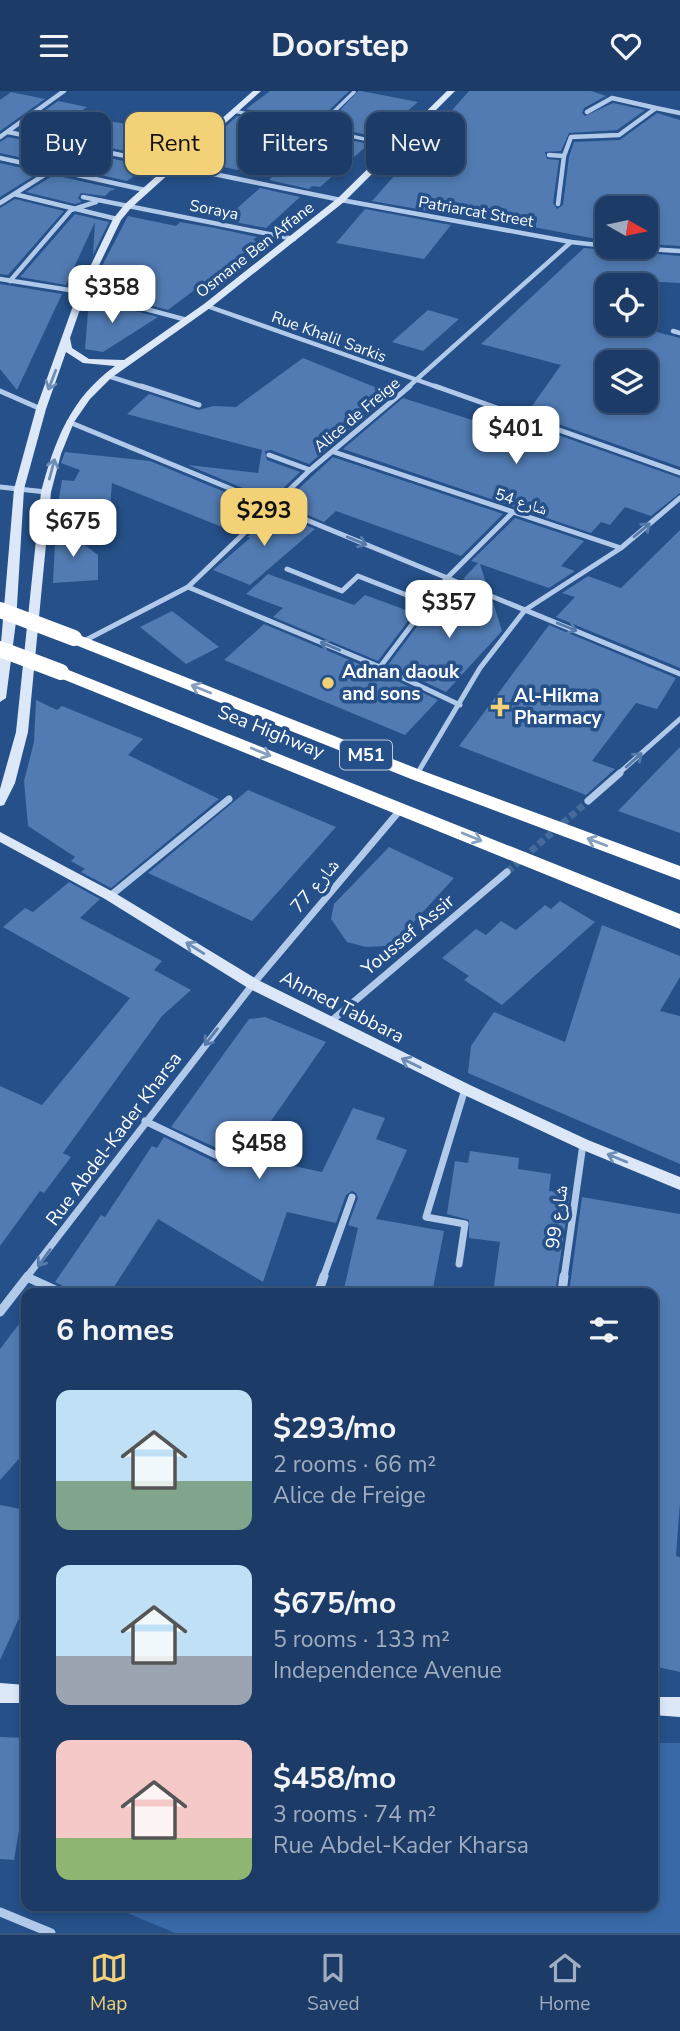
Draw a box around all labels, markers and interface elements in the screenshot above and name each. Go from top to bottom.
text: Doorstep [271,24,409,67]
icon: menu [35,27,73,65]
icon: heart [607,27,645,65]
chip: Buy [21,112,111,175]
chip: Rent [125,112,224,175]
chip: Filters [238,112,352,175]
chip: New [366,112,465,175]
street label: Patriarcat Street [417,191,536,233]
street label: Soraya [188,194,240,226]
north arrow [595,196,658,259]
map controls [595,196,658,413]
street label: Osmane Ben Affane [191,197,319,303]
pin: $358 [71,265,153,325]
text: $358 [84,272,140,303]
button: locate [595,273,658,336]
street label: Rue Khalil Sarkis [269,306,389,368]
button: layers [595,350,658,413]
one-way arrow [45,368,58,390]
street label: Alice de Freige [309,372,405,458]
pin: $401 [475,407,557,466]
text: $401 [488,413,544,444]
one-way arrow [46,458,59,480]
street label: شارع 54 [492,483,550,521]
pin: $293 [223,489,305,548]
text: $293 [236,495,292,526]
pin: $675 [32,499,114,559]
text: $675 [45,506,101,537]
one-way arrow [632,522,650,538]
one-way arrow [345,535,367,548]
pin: $357 [408,581,490,640]
text: $357 [421,587,477,618]
one-way arrow [556,622,577,635]
one-way arrow [320,639,342,652]
place label: Adnan daouk and sons [342,659,460,707]
marker: Adnan daouk and sons [320,675,336,691]
one-way arrow [191,682,213,695]
place label: Al-Hikma Pharmacy [514,683,603,731]
street label: Sea Highway [214,699,328,765]
marker: Al-Hikma Pharmacy [492,699,508,715]
road number: M51 [340,741,392,769]
one-way arrow [249,746,271,759]
one-way arrow [625,752,643,768]
one-way arrow [460,832,482,845]
one-way arrow [586,834,608,847]
street label: شارع 77 [285,853,345,919]
street label: Youssef Assir [355,888,460,982]
one-way arrow [185,941,205,955]
street label: Ahmed Tabbara [275,965,409,1049]
one-way arrow [203,1028,218,1046]
street label: Rue Abdel-Kader Kharsa [40,1047,188,1231]
one-way arrow [401,1055,422,1069]
pin: $458 [218,1121,300,1181]
text: $458 [231,1128,287,1159]
one-way arrow [607,1151,628,1164]
street label: شارع 99 [540,1184,574,1250]
one-way arrow [37,1248,51,1267]
text: 6 homes [56,1310,174,1351]
icon: filters [585,1311,623,1349]
text: $293/mo [273,1408,396,1449]
icon: home [112,1418,196,1502]
text: 2 rooms · 66 m² [273,1449,436,1480]
text: Alice de Freige [273,1480,426,1511]
text: $675/mo [273,1583,396,1624]
icon: home [112,1593,196,1677]
text: 5 rooms · 133 m² [273,1624,450,1655]
text: Independence Avenue [273,1655,502,1686]
text: $458/mo [273,1758,396,1799]
icon: home [112,1768,196,1852]
text: 3 rooms · 74 m² [273,1799,436,1830]
text: Rue Abdel-Kader Kharsa [273,1830,529,1861]
tab: Map [90,1949,128,2017]
tab: Saved [307,1949,360,2017]
tab: Home [539,1949,590,2017]

